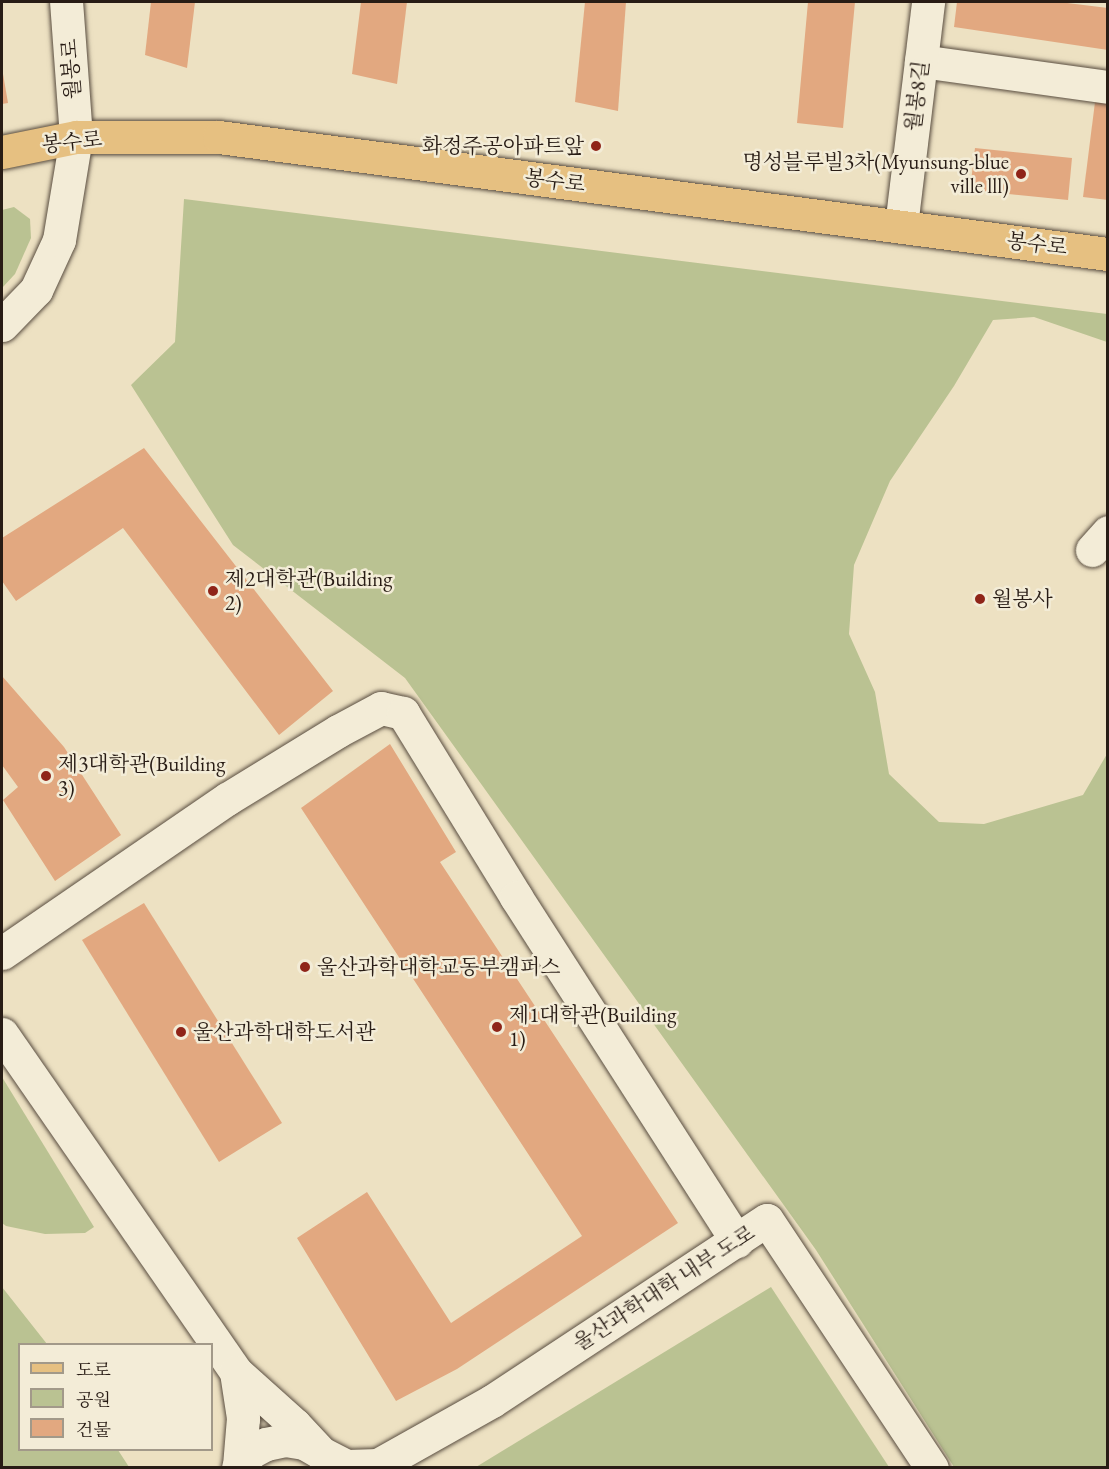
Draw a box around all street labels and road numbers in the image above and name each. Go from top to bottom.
street label: 월봉로 [56,38,86,100]
street label: 월봉8길 [900,59,934,133]
street label: 봉수로 [40,126,104,158]
street label: 봉수로 [523,165,587,197]
street label: 봉수로 [1005,228,1069,260]
street label: 울산과학대학 내부 도로 [569,1220,759,1356]

